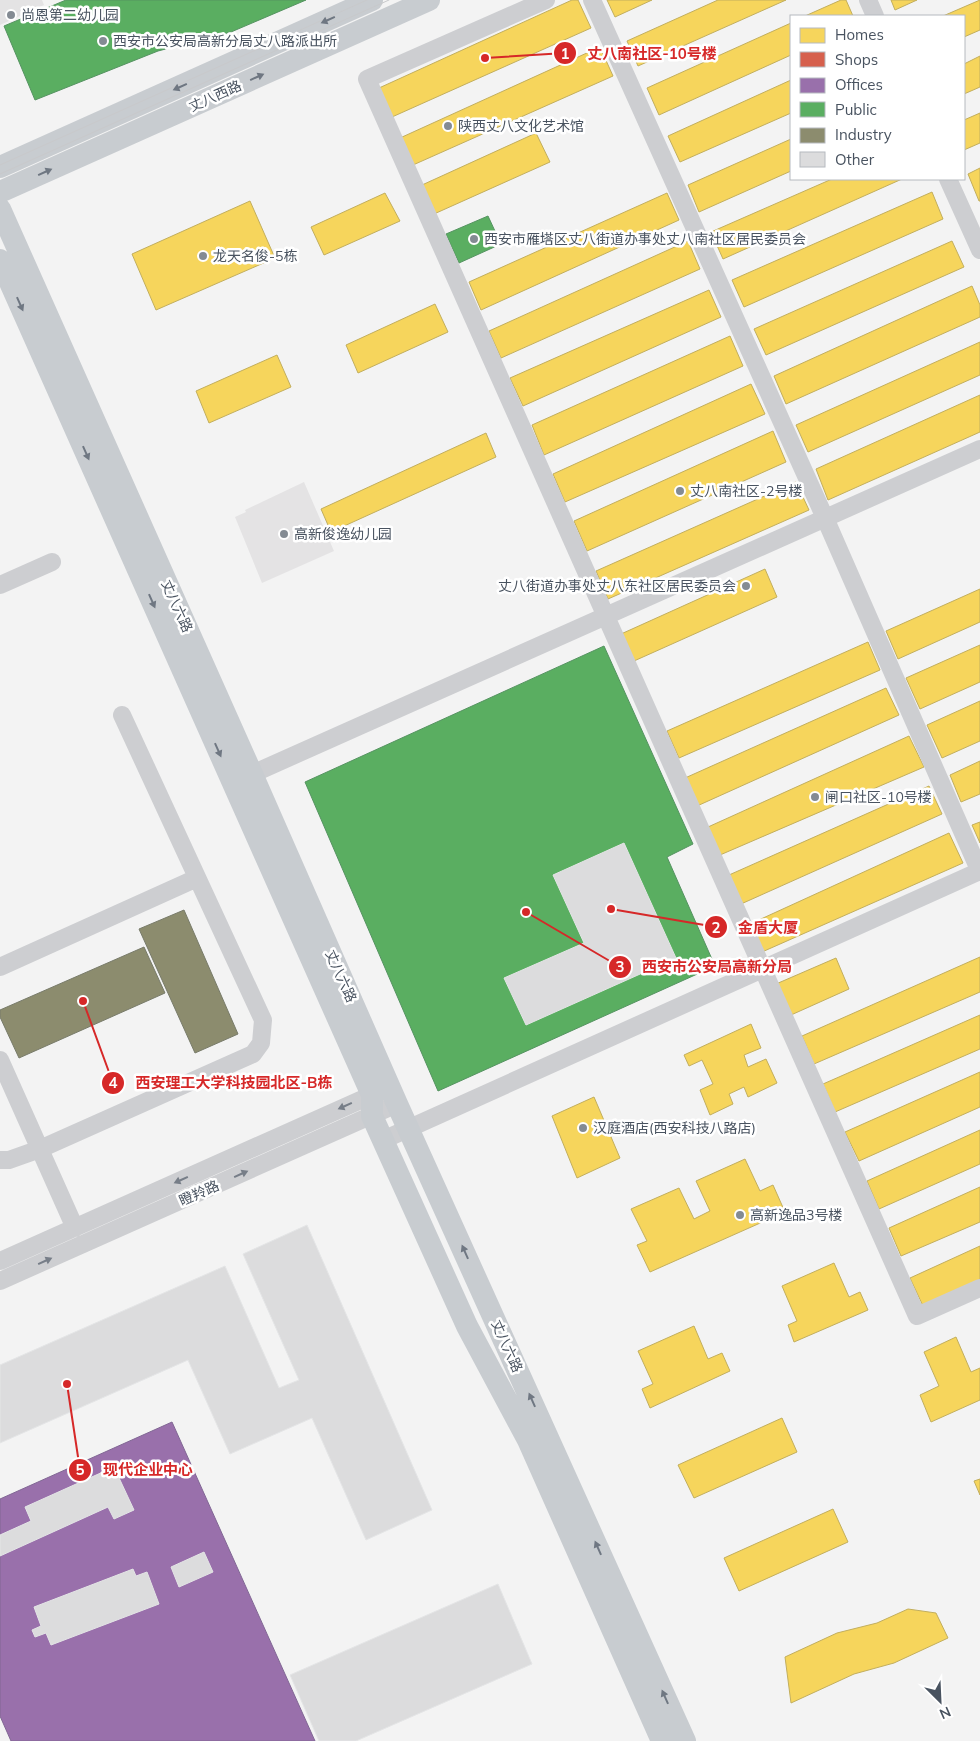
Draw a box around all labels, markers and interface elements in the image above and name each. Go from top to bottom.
place label: 尚恩第二幼儿园 [21,6,119,24]
marker: 尚恩第二幼儿园 [5,9,17,21]
legend [790,15,965,180]
one-way arrow [321,16,335,24]
text: Homes [835,25,884,44]
place label: 西安市公安局高新分局丈八路派出所 [113,32,337,50]
marker: 西安市公安局高新分局丈八路派出所 [97,35,109,47]
callout: 丈八南社区-10号楼 [553,38,727,68]
text: 1 [560,44,570,63]
text: 丈八南社区-10号楼 [587,44,717,63]
text: Shops [835,50,878,69]
one-way arrow [250,73,264,81]
text: Offices [835,75,883,94]
street label: 丈八西路 [186,76,244,116]
one-way arrow [173,83,187,91]
text: Public [835,100,877,119]
place label: 陕西丈八文化艺术馆 [458,117,584,135]
marker: 陕西丈八文化艺术馆 [442,120,454,132]
text: Industry [835,125,892,144]
text: Other [835,150,875,169]
one-way arrow [38,168,52,176]
place label: 西安市雁塔区丈八街道办事处丈八南社区居民委员会 [484,230,806,248]
marker: 西安市雁塔区丈八街道办事处丈八南社区居民委员会 [468,233,480,245]
place label: 龙天名俊-5栋 [213,247,297,265]
marker: 龙天名俊-5栋 [197,250,209,262]
one-way arrow [16,297,24,311]
one-way arrow [82,446,90,460]
place label: 丈八南社区-2号楼 [690,482,802,500]
marker: 丈八南社区-2号楼 [674,485,686,497]
place label: 高新俊逸幼儿园 [294,525,392,543]
marker: 高新俊逸幼儿园 [278,528,290,540]
street label: 丈八六路 [157,577,197,635]
place label: 丈八街道办事处丈八东社区居民委员会 [498,577,736,595]
marker: 丈八街道办事处丈八东社区居民委员会 [740,580,752,592]
one-way arrow [149,594,157,608]
one-way arrow [215,743,223,757]
place label: 闸口社区-10号楼 [825,788,932,806]
marker: 闸口社区-10号楼 [809,791,821,803]
callout: 金盾大厦 [703,912,808,942]
text: 2 [711,918,721,937]
text: 金盾大厦 [738,918,798,937]
street label: 丈八六路 [321,947,361,1005]
callout: 西安市公安局高新分局 [607,952,802,982]
text: 3 [615,957,625,976]
text: 西安市公安局高新分局 [642,957,792,976]
callout: 西安理工大学科技园北区-B栋 [101,1068,343,1098]
text: 4 [108,1073,118,1092]
text: 西安理工大学科技园北区-B栋 [136,1073,332,1092]
one-way arrow [338,1103,352,1111]
place label: 汉庭酒店(西安科技八路店) [593,1119,756,1137]
marker: 汉庭酒店(西安科技八路店) [577,1122,589,1134]
one-way arrow [234,1169,248,1177]
street label: 瞪羚路 [176,1176,222,1210]
one-way arrow [174,1177,188,1185]
place label: 高新逸品3号楼 [750,1206,842,1224]
marker: 高新逸品3号楼 [734,1209,746,1221]
one-way arrow [460,1245,468,1259]
one-way arrow [38,1257,52,1265]
street label: 丈八六路 [487,1317,527,1375]
one-way arrow [527,1393,535,1407]
callout: 现代企业中心 [68,1455,203,1485]
text: 5 [75,1460,85,1479]
text: 现代企业中心 [103,1460,193,1479]
one-way arrow [594,1541,603,1556]
north arrow [915,1676,965,1726]
one-way arrow [661,1690,669,1704]
text: N [937,1703,954,1723]

